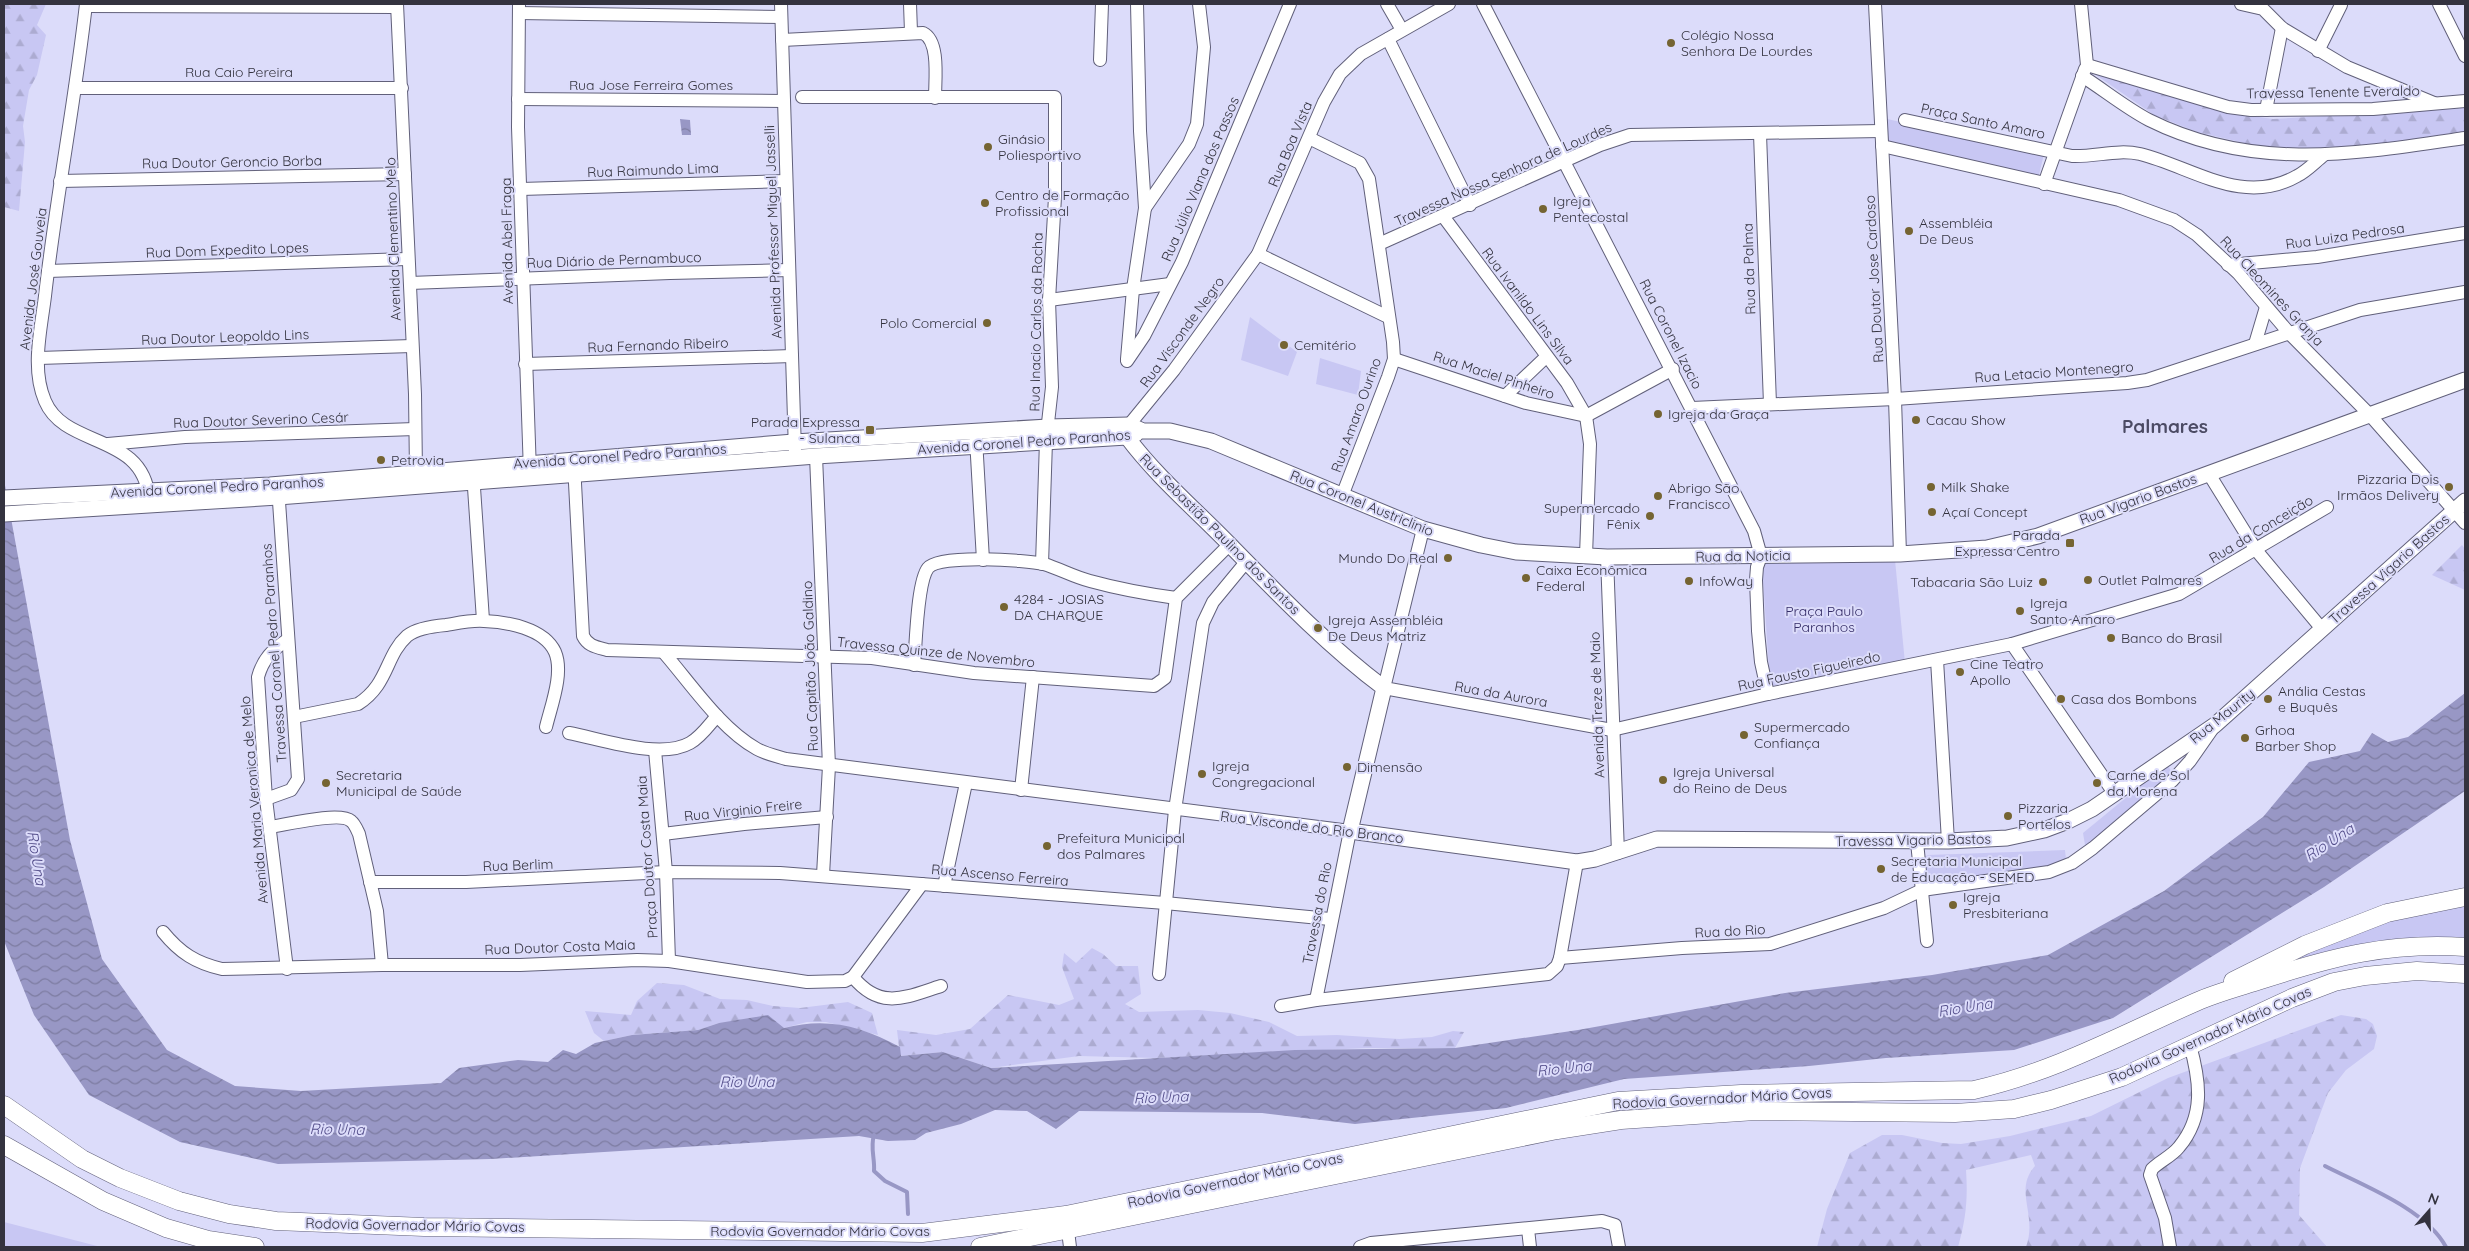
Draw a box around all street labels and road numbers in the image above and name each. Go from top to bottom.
street label: Rua Caio Pereira [185,63,293,81]
street label: Rua Jose Ferreira Gomes [569,76,733,94]
street label: Travessa Tenente Everaldo [2246,81,2420,103]
street label: Rua Júlio Viana dos Passos [1157,94,1243,264]
street label: Rua Boa Vista [1264,98,1316,190]
street label: Praça Santo Amaro [1919,99,2047,143]
street label: Travessa Nossa Senhora de Lourdes [1391,118,1615,230]
street label: Avenida Professor Miguel Jasselli [760,125,786,339]
street label: Rua Doutor Geroncio Borba [142,151,322,173]
street label: Avenida Clementino Melo [381,157,405,321]
street label: Rua Raimundo Lima [587,159,719,181]
street label: Avenida Abel Fraga [497,177,517,305]
street label: Rua Doutor Jose Cardoso [1861,195,1887,363]
street label: Avenida José Gouveia [15,207,51,351]
street label: Rua Luiza Pedrosa [2284,219,2406,253]
street label: Rua da Palma [1738,223,1760,315]
street label: Rua Inacio Carlos da Rocha [1025,232,1047,412]
street label: Rua Cleomines Granja [2216,232,2328,350]
street label: Rua Dom Expedito Lopes [145,238,309,262]
street label: Rua Ivanildo Lins Silva [1478,244,1578,368]
street label: Rua Diário de Pernambuco [526,248,702,272]
street label: Rua Visconde Negro [1136,273,1228,391]
street label: Rua Coronel Izacio [1635,276,1707,392]
street label: Rua Doutor Leopoldo Lins [141,325,309,349]
street label: Rua Fernando Ribeiro [587,334,729,356]
street label: Rua Maciel Pinheiro [1431,347,1557,403]
street label: Rua Amaro Ourino [1327,355,1385,475]
street label: Rua Letacio Montenegro [1974,357,2134,387]
street label: Rua Doutor Severino Cesár [173,408,350,432]
street label: Avenida Coronel Pedro Paranhos [917,426,1131,458]
street label: Avenida Coronel Pedro Paranhos [513,440,727,472]
street label: Rua Sebastião Paulino dos Santos [1136,450,1304,618]
street label: Rua Coronel Austriclinio [1288,466,1436,540]
street label: Rua Vigario Bastos [2077,469,2199,529]
street label: Avenida Coronel Pedro Paranhos [110,472,324,502]
street label: Rua da Conceição [2206,491,2316,567]
street label: Travessa Vigario Bastos [2325,510,2453,628]
street label: Travessa Coronel Pedro Paranhos [257,543,291,763]
street label: Rua da Noticia [1695,546,1791,566]
street label: Rua Capitão João Galdino [798,580,822,752]
street label: Avenida Treze de Maio [1585,632,1609,778]
street label: Travessa Quinze de Novembro [836,633,1036,671]
street label: Rua Fausto Figueiredo [1736,647,1882,695]
street label: Rua da Aurora [1453,677,1549,711]
street label: Rua Maurity [2186,684,2258,748]
street label: Avenida Maria Veronica de Melo [236,695,272,905]
street label: Praça Doutor Costa Maia [632,775,662,939]
street label: Rua Virginio Freire [683,795,803,825]
street label: Rua Visconde do Rio Branco [1219,807,1405,847]
street label: Travessa Vigario Bastos [1835,830,1991,850]
street label: Rua Berlim [482,855,554,875]
street label: Rua Ascenso Ferreira [931,860,1069,890]
street label: Travessa do Rio [1298,860,1336,966]
street label: Rua do Rio [1694,920,1766,942]
street label: Rua Doutor Costa Maia [484,935,636,959]
street label: Rodovia Governador Mário Covas [2106,982,2314,1088]
street label: Rodovia Governador Mário Covas [1612,1083,1832,1113]
street label: Rodovia Governador Mário Covas [1126,1148,1344,1212]
street label: Rodovia Governador Mário Covas [305,1214,525,1236]
street label: Rodovia Governador Mário Covas [710,1222,930,1240]

